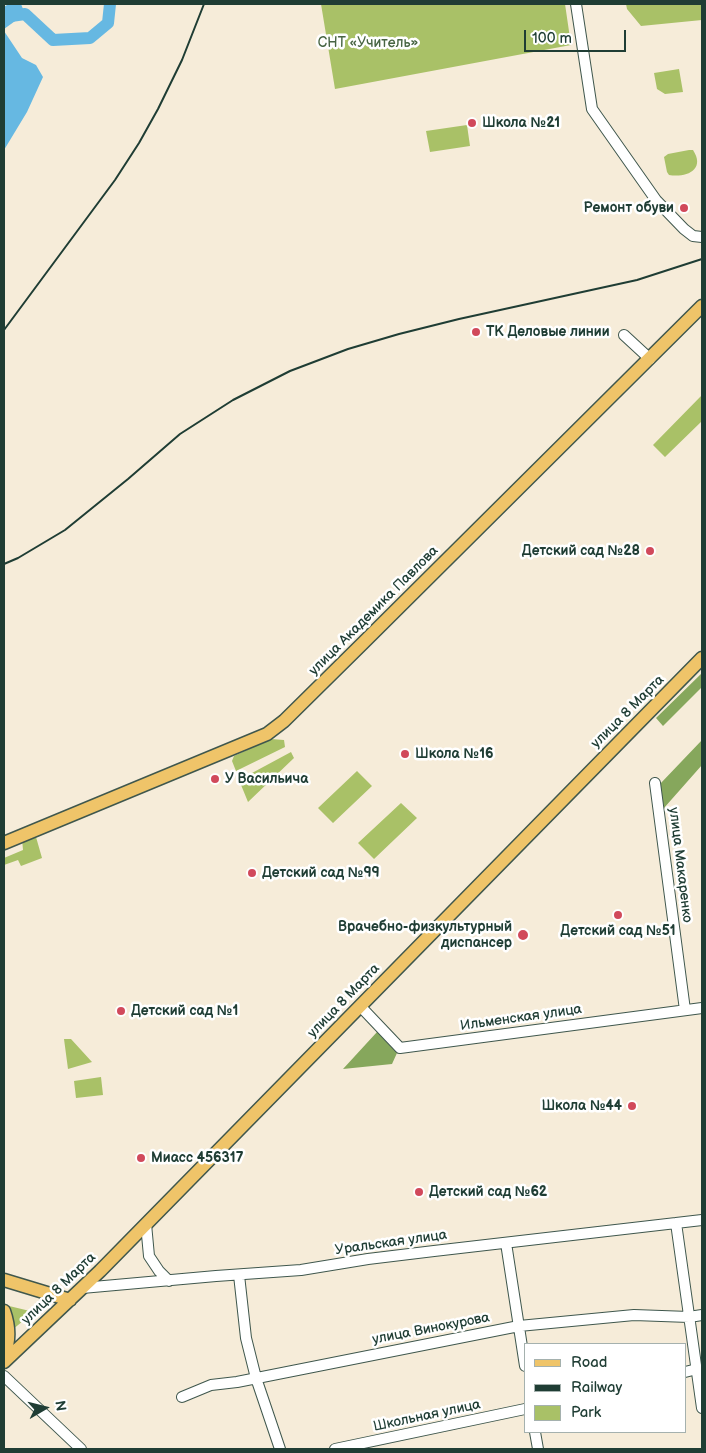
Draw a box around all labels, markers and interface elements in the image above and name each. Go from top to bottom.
scale bar [526,20,628,52]
text: 100 m [532,29,572,48]
park label: СНТ «Учитель» [318,35,418,51]
place label: Школа №21 [482,115,560,131]
marker: Школа №21 [466,117,478,129]
place label: Ремонт обуви [584,200,674,216]
marker: Ремонт обуви [678,202,690,214]
place label: ТК Деловые линии [486,324,610,340]
marker: ТК Деловые линии [470,326,482,338]
street label: улица Академика Павлова [306,543,442,679]
place label: Детский сад №28 [522,543,640,559]
marker: Детский сад №28 [644,545,656,557]
street label: улица 8 Марта [588,672,668,752]
place label: Школа №16 [415,746,494,762]
marker: Школа №16 [399,748,411,760]
place label: У Васильича [225,771,308,787]
marker: У Васильича [209,773,221,785]
street label: улица Макаренко [665,806,695,924]
place label: Детский сад №99 [262,865,380,881]
marker: Детский сад №99 [246,867,258,879]
marker: Детский сад №51 [612,909,624,921]
place label: Врачебно-физкультурный диспансер [338,919,512,952]
place label: Детский сад №51 [560,923,676,939]
marker: Врачебно-физкультурный диспансер [516,928,530,942]
street label: улица 8 Марта [304,960,384,1042]
street label: Ильменская улица [459,1001,583,1035]
place label: Детский сад №1 [131,1003,238,1019]
marker: Детский сад №1 [115,1005,127,1017]
place label: Школа №44 [541,1098,622,1114]
marker: Школа №44 [626,1100,638,1112]
place label: Миасс 456317 [151,1150,243,1166]
marker: Миасс 456317 [135,1152,147,1164]
place label: Детский сад №62 [429,1184,547,1200]
marker: Детский сад №62 [413,1186,425,1198]
street label: Уральская улица [334,1227,448,1259]
street label: улица 8 Марта [18,1249,100,1329]
street label: улица Винокурова [371,1309,491,1349]
legend [524,1343,686,1433]
text: Road [571,1353,607,1372]
text: Railway [571,1378,622,1397]
north arrow [20,1383,70,1433]
street label: Школьная улица [372,1396,482,1436]
text: N [51,1399,69,1412]
text: Park [571,1403,601,1422]

